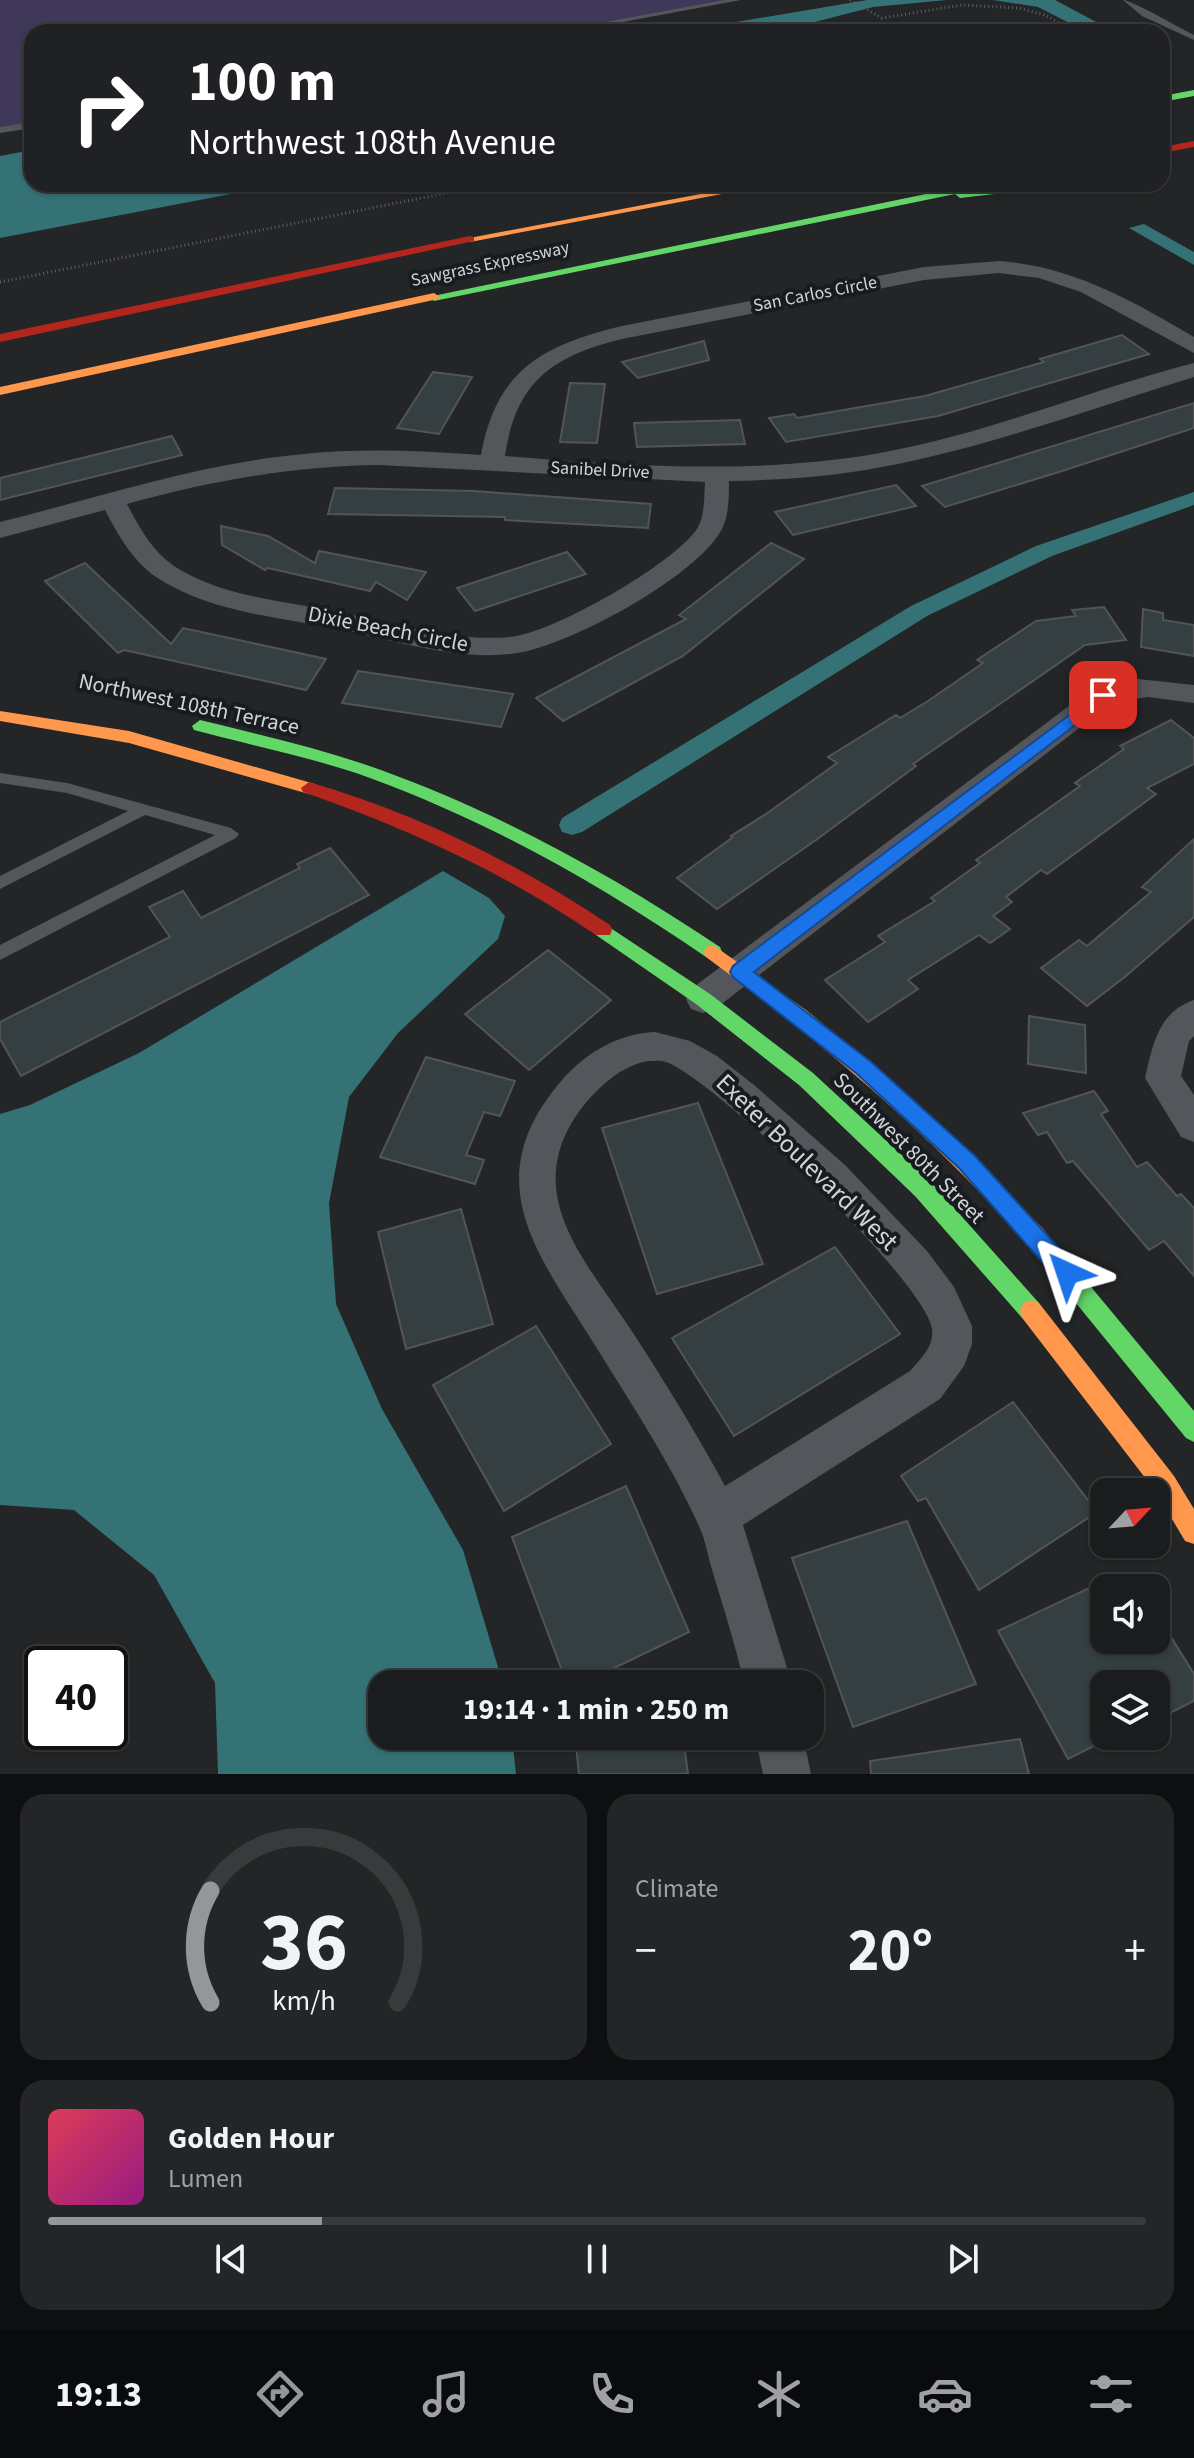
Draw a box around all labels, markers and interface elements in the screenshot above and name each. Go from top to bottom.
text: 100 m [188,43,336,122]
icon: right [56,56,160,160]
text: Northwest 108th Avenue [188,117,556,168]
street label: Sawgrass Expressway [408,235,572,293]
street label: San Carlos Circle [751,270,879,318]
street label: Sanibel Drive [550,455,650,485]
street label: Dixie Beach Circle [305,598,471,660]
pin [1069,661,1137,729]
street label: Northwest 108th Terrace [76,665,302,743]
icon: arrive [1081,673,1125,717]
street label: Exeter Boulevard West [707,1065,907,1259]
street label: Southwest 80th Street [826,1065,993,1232]
position arrow [1025,1231,1109,1315]
north arrow [1090,1478,1170,1558]
map controls [1090,1478,1170,1750]
button: sound [1090,1574,1170,1654]
speed limit sign: 40 [24,1646,128,1750]
button: layers [1090,1670,1170,1750]
text: 19:14 · 1 min · 250 m [463,1688,729,1731]
text: Climate [635,1870,719,1907]
text: 36 [260,1884,347,2002]
text: 20° [848,1909,933,1994]
text: − [635,1920,657,1983]
text: + [1124,1920,1146,1983]
text: km/h [272,1981,335,2021]
text: Golden Hour [168,2117,334,2160]
text: Lumen [168,2160,243,2197]
icon: previous [209,2237,253,2281]
icon: pause [575,2237,619,2281]
icon: next [941,2237,985,2281]
icon: directions [252,2366,308,2422]
icon: music [418,2366,474,2422]
icon: phone [584,2366,640,2422]
icon: climate [751,2366,807,2422]
icon: car [917,2366,973,2422]
icon: filters [1083,2366,1139,2422]
text: 19:13 [55,2369,142,2420]

